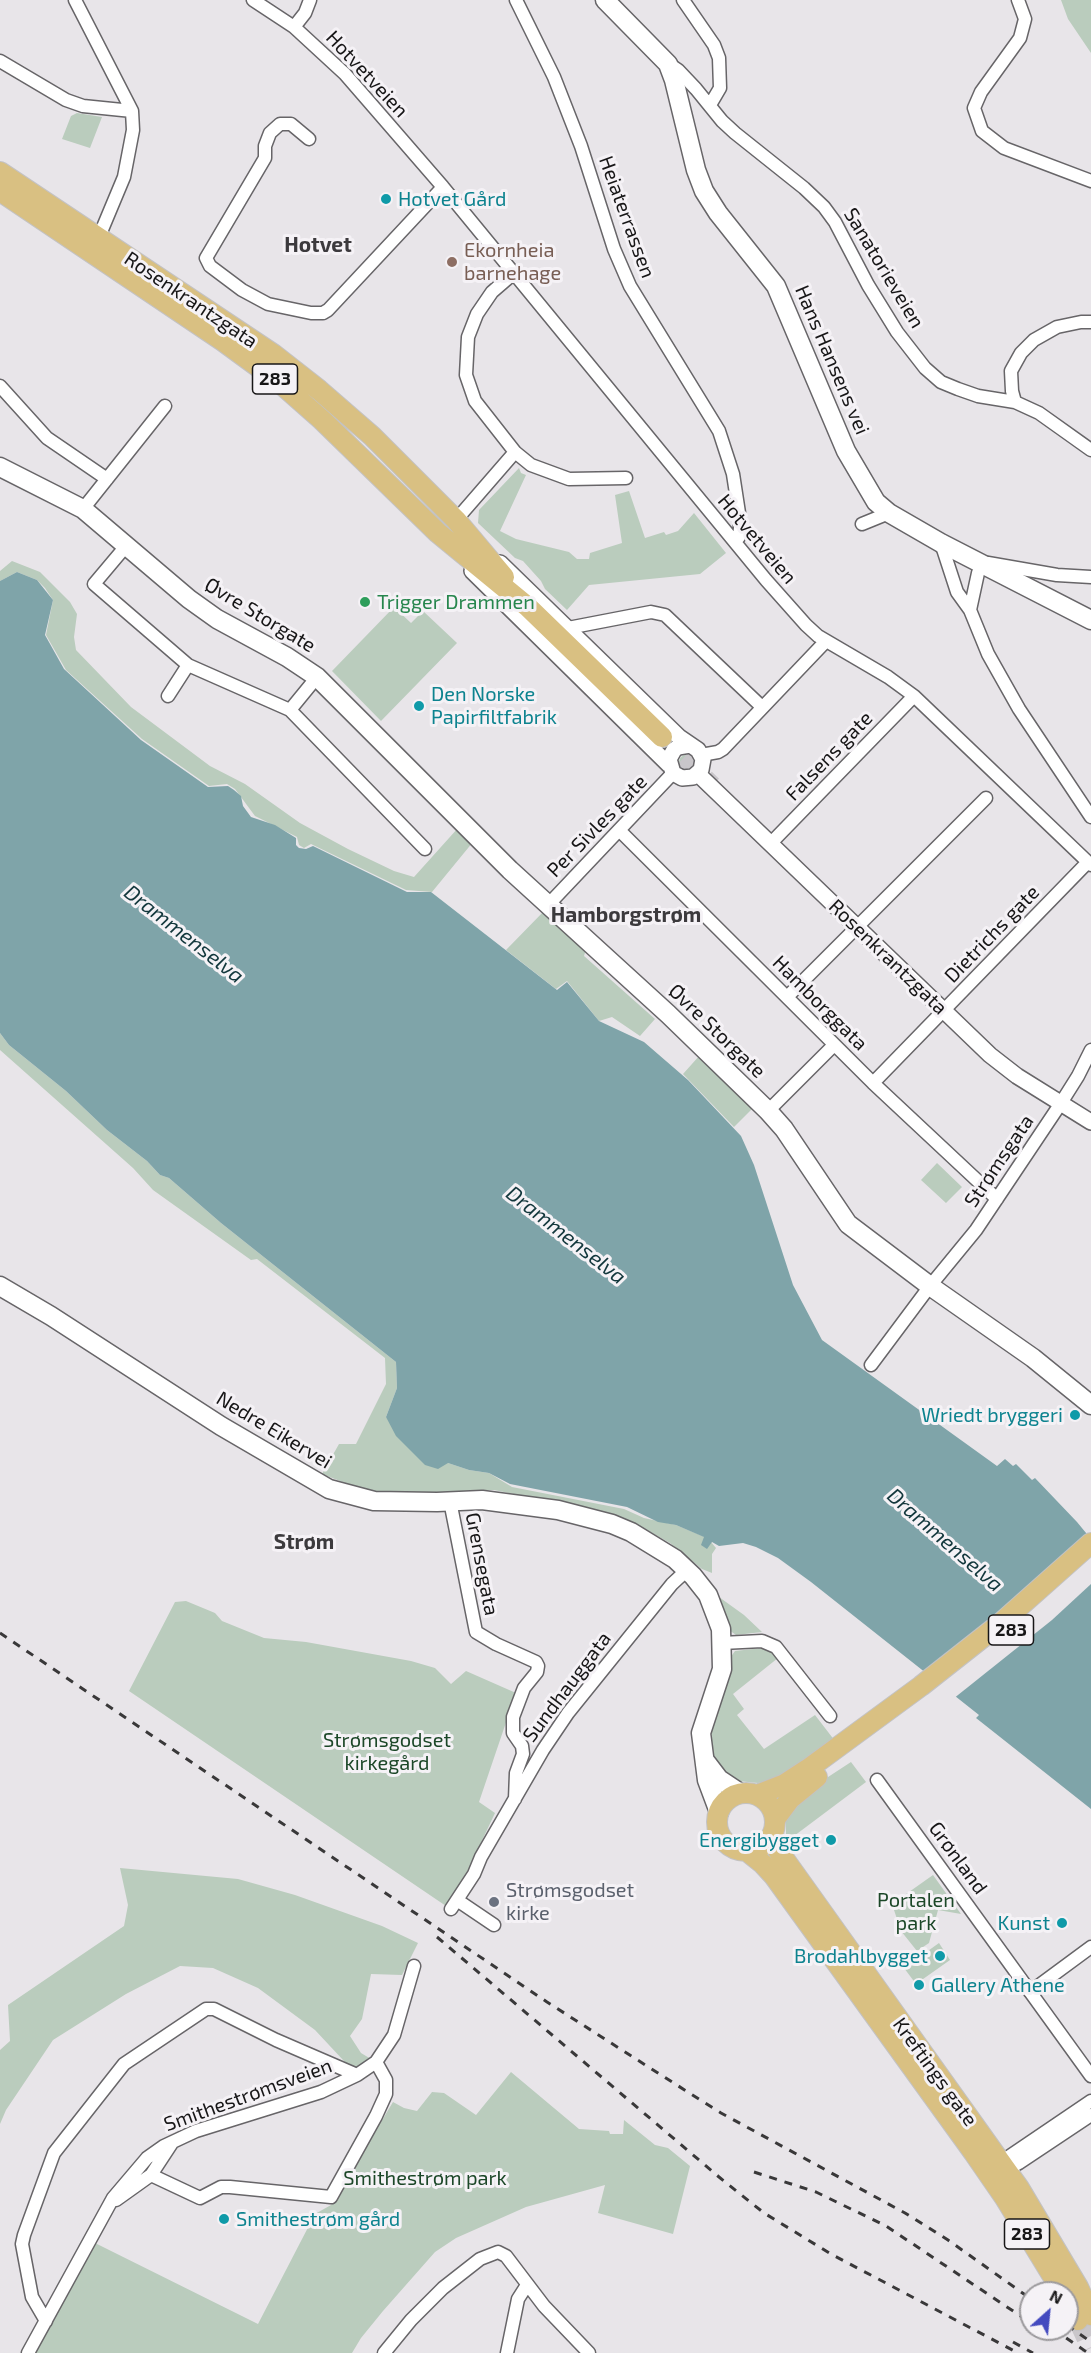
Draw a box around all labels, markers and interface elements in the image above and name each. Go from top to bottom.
street label: Hotvetveien [321,26,413,122]
street label: Heiaterrassen [594,153,660,281]
place label: Hotvet Gård [398,187,506,211]
marker: Hotvet Gård [379,192,393,206]
street label: Sanatorieveien [839,204,929,332]
district label: Hotvet [284,232,352,258]
place label: Ekornheia barnehage [464,238,561,285]
street label: Rosenkrantzgata [120,247,262,353]
marker: Ekornheia barnehage [445,255,459,269]
street label: Hans Hansens vei [790,282,874,438]
road number: 283 [252,364,298,394]
street label: Hotvetveien [713,489,801,589]
street label: Øvre Storgate [200,572,320,658]
place label: Trigger Drammen [377,590,535,614]
marker: Trigger Drammen [358,595,372,609]
place label: Den Norske Papirfiltfabrik [431,682,557,729]
marker: Den Norske Papirfiltfabrik [412,699,426,713]
street label: Falsens gate [781,706,877,806]
street label: Per Sivles gate [542,770,652,882]
water label: Drammenselva [119,879,249,989]
street label: Dietrichs gate [940,880,1044,988]
street label: Rosenkrantzgata [824,894,952,1020]
district label: Hamborgstrøm [551,902,701,928]
street label: Hamborggata [768,951,872,1055]
street label: Øvre Storgate [664,979,770,1083]
street label: Strømsgata [959,1110,1039,1212]
water label: Drammenselva [501,1180,631,1290]
street label: Nedre Eikervei [212,1386,336,1474]
place label: Wriedt bryggeri [921,1403,1063,1427]
marker: Wriedt bryggeri [1068,1408,1082,1422]
water label: Drammenselva [882,1483,1008,1597]
street label: Grensegata [460,1511,504,1617]
district label: Strøm [274,1529,334,1555]
road number: 283 [988,1615,1034,1645]
street label: Sundhauggata [518,1627,616,1747]
park label: Strømsgodset kirkegård [323,1728,451,1775]
street label: Grønland [924,1817,992,1899]
place label: Energibygget [699,1828,819,1852]
marker: Energibygget [824,1833,838,1847]
place label: Strømsgodset kirke [506,1878,634,1925]
park label: Portalen park [877,1888,955,1935]
marker: Strømsgodset kirke [487,1895,501,1909]
place label: Kunst [997,1911,1050,1935]
marker: Kunst [1055,1916,1069,1930]
place label: Brodahlbygget [794,1944,928,1968]
marker: Brodahlbygget [933,1949,947,1963]
place label: Gallery Athene [931,1973,1065,1997]
marker: Gallery Athene [912,1978,926,1992]
street label: Kreftings gate [888,2013,982,2131]
street label: Smithestrømsveien [161,2053,335,2137]
park label: Smithestrøm park [343,2166,507,2190]
place label: Smithestrøm gård [236,2207,400,2231]
marker: Smithestrøm gård [217,2212,231,2226]
road number: 283 [1004,2219,1050,2249]
north arrow [1019,2281,1079,2341]
text: N [1047,2285,1066,2307]

